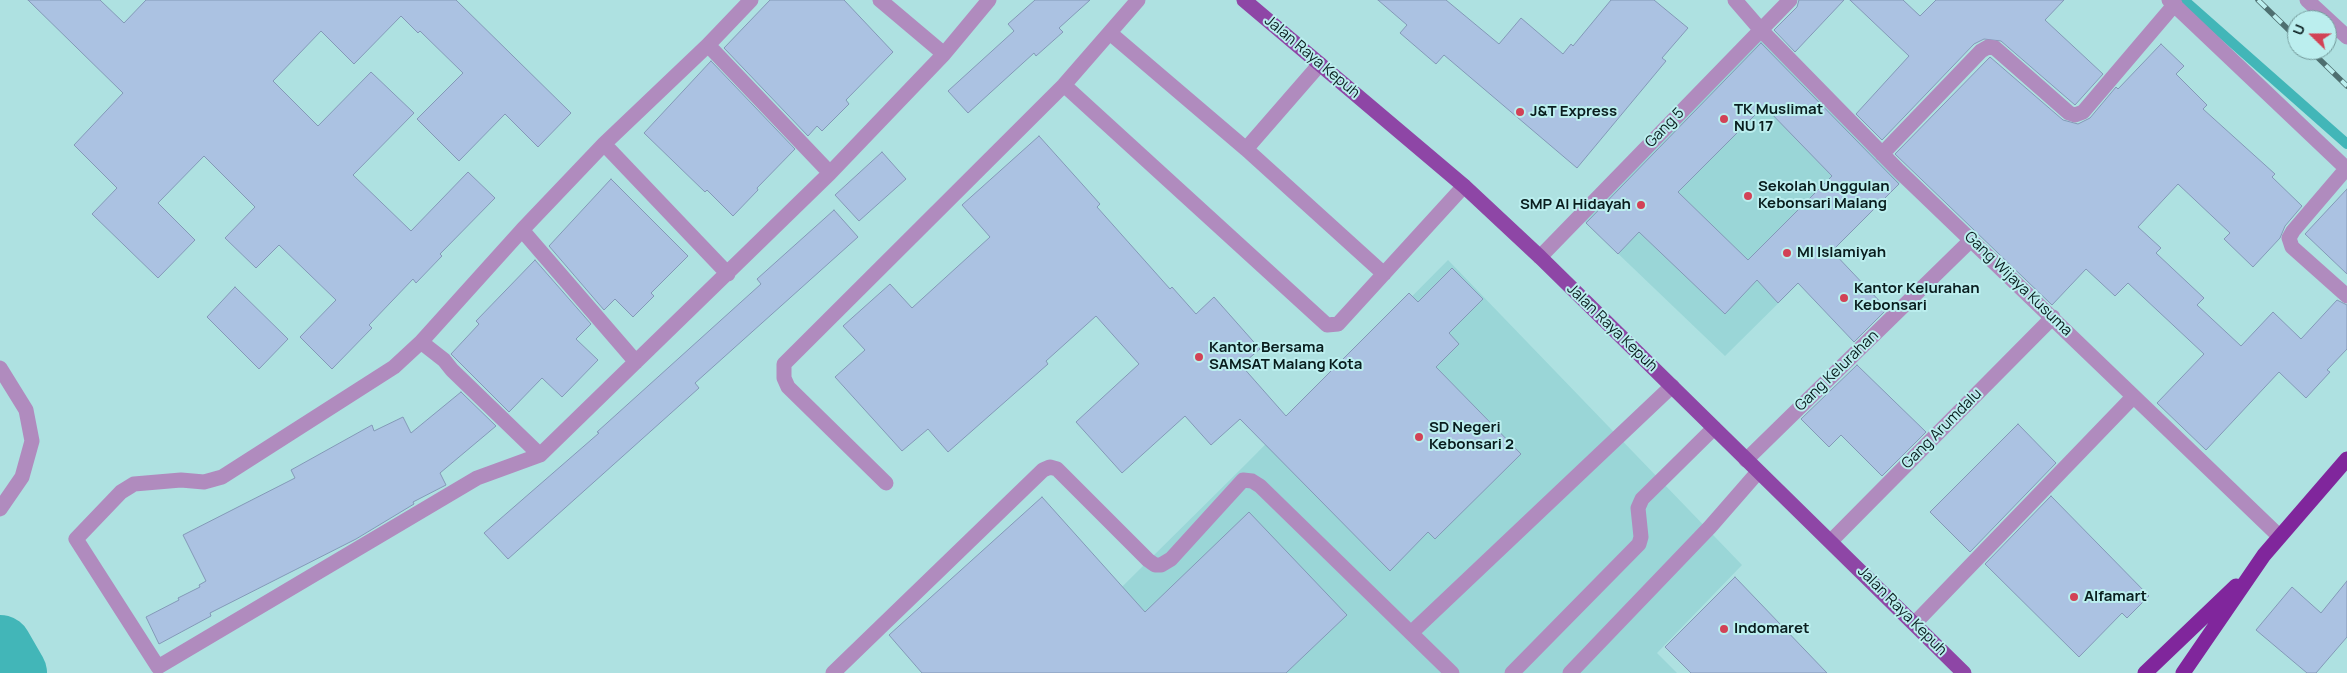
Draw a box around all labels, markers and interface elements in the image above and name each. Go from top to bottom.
north arrow [2287,10,2337,60]
street label: Jalan Raya Kepuh [1261,12,1363,102]
text: U [2288,21,2309,38]
place label: TK Muslimat NU 17 [1734,101,1823,136]
place label: J&T Express [1530,103,1617,121]
street label: Gang 5 [1642,104,1688,152]
marker: J&T Express [1514,106,1526,118]
marker: TK Muslimat NU 17 [1718,113,1730,125]
place label: Sekolah Unggulan Kebonsari Malang [1758,178,1890,213]
marker: Sekolah Unggulan Kebonsari Malang [1742,190,1754,202]
place label: SMP Al Hidayah [1520,196,1631,214]
marker: SMP Al Hidayah [1635,199,1647,211]
street label: Gang Wijaya Kusuma [1960,228,2076,340]
place label: MI Islamiyah [1797,244,1886,262]
marker: MI Islamiyah [1781,247,1793,259]
street label: Jalan Raya Kepuh [1563,280,1661,376]
place label: Kantor Kelurahan Kebonsari [1854,280,1980,315]
marker: Kantor Kelurahan Kebonsari [1838,292,1850,304]
street label: Gang Kelurahan [1792,327,1882,415]
place label: Kantor Bersama SAMSAT Malang Kota [1209,339,1362,374]
marker: Kantor Bersama SAMSAT Malang Kota [1193,351,1205,363]
street label: Gang Arumdalu [1898,385,1986,473]
place label: SD Negeri Kebonsari 2 [1429,419,1514,454]
marker: SD Negeri Kebonsari 2 [1413,431,1425,443]
street label: Jalan Raya Kepuh [1854,563,1950,659]
place label: Alfamart [2084,588,2147,606]
marker: Alfamart [2068,591,2080,603]
place label: Indomaret [1734,620,1809,638]
marker: Indomaret [1718,623,1730,635]

